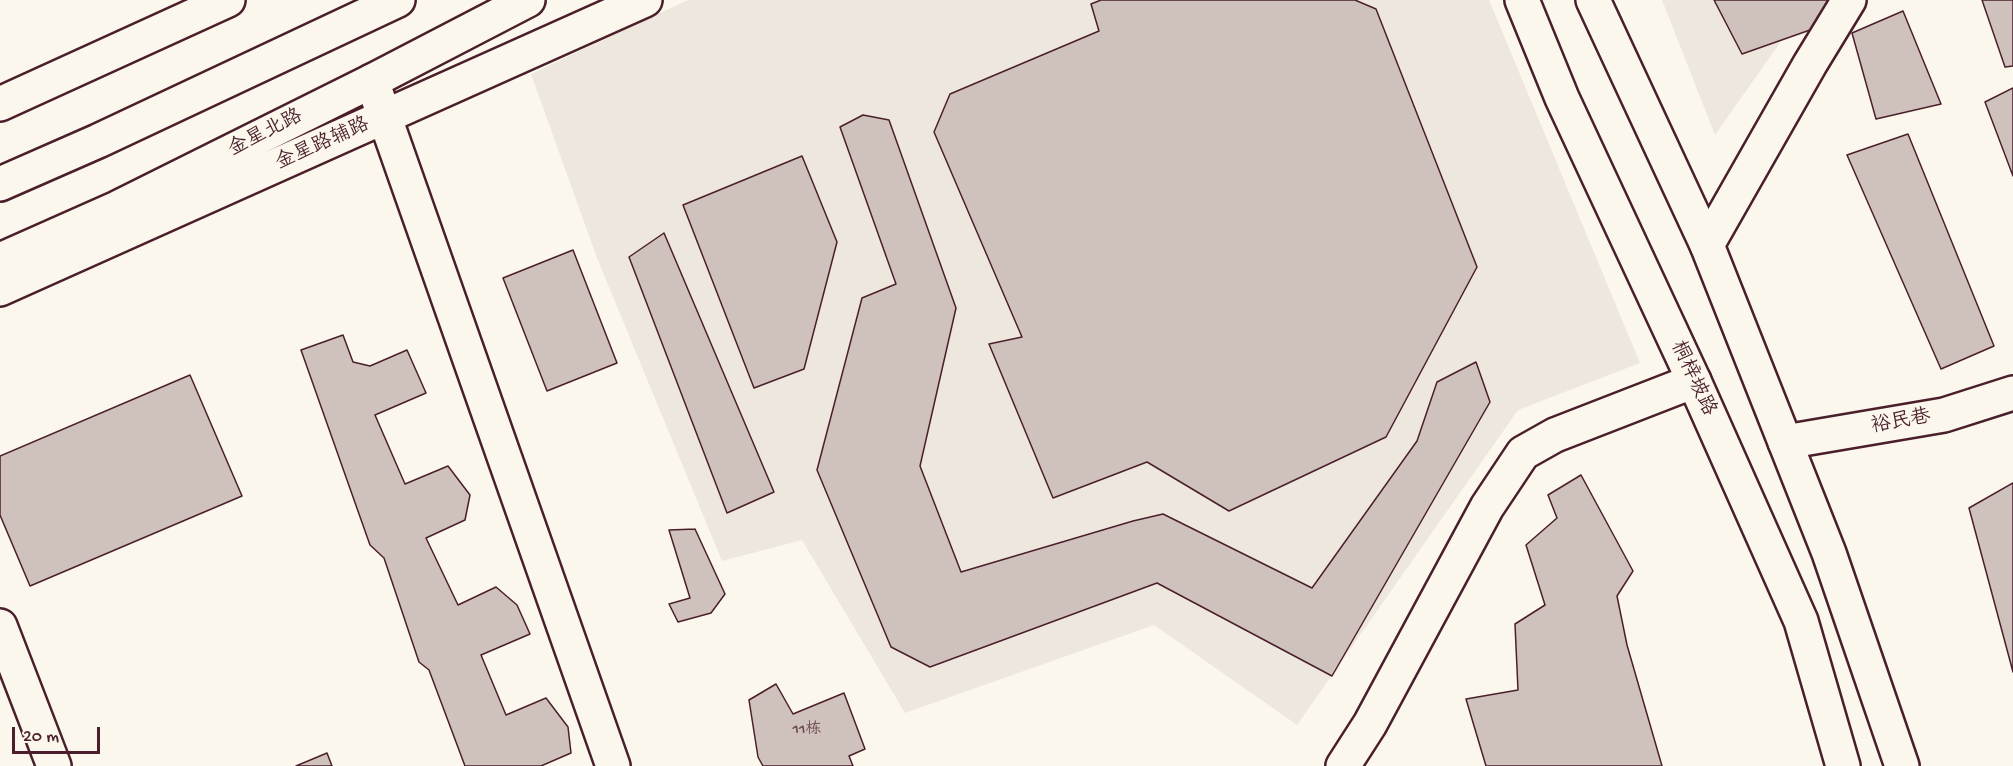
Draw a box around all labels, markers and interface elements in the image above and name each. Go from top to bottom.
street label: 金星北路 [225,105,307,163]
street label: 金星路辅路 [272,114,374,176]
street label: 桐梓坡路 [1664,338,1720,420]
street label: 裕民巷 [1869,406,1933,440]
scale bar [15,715,104,753]
house number: 11栋 [793,721,821,741]
text: 20 m [23,727,59,748]

